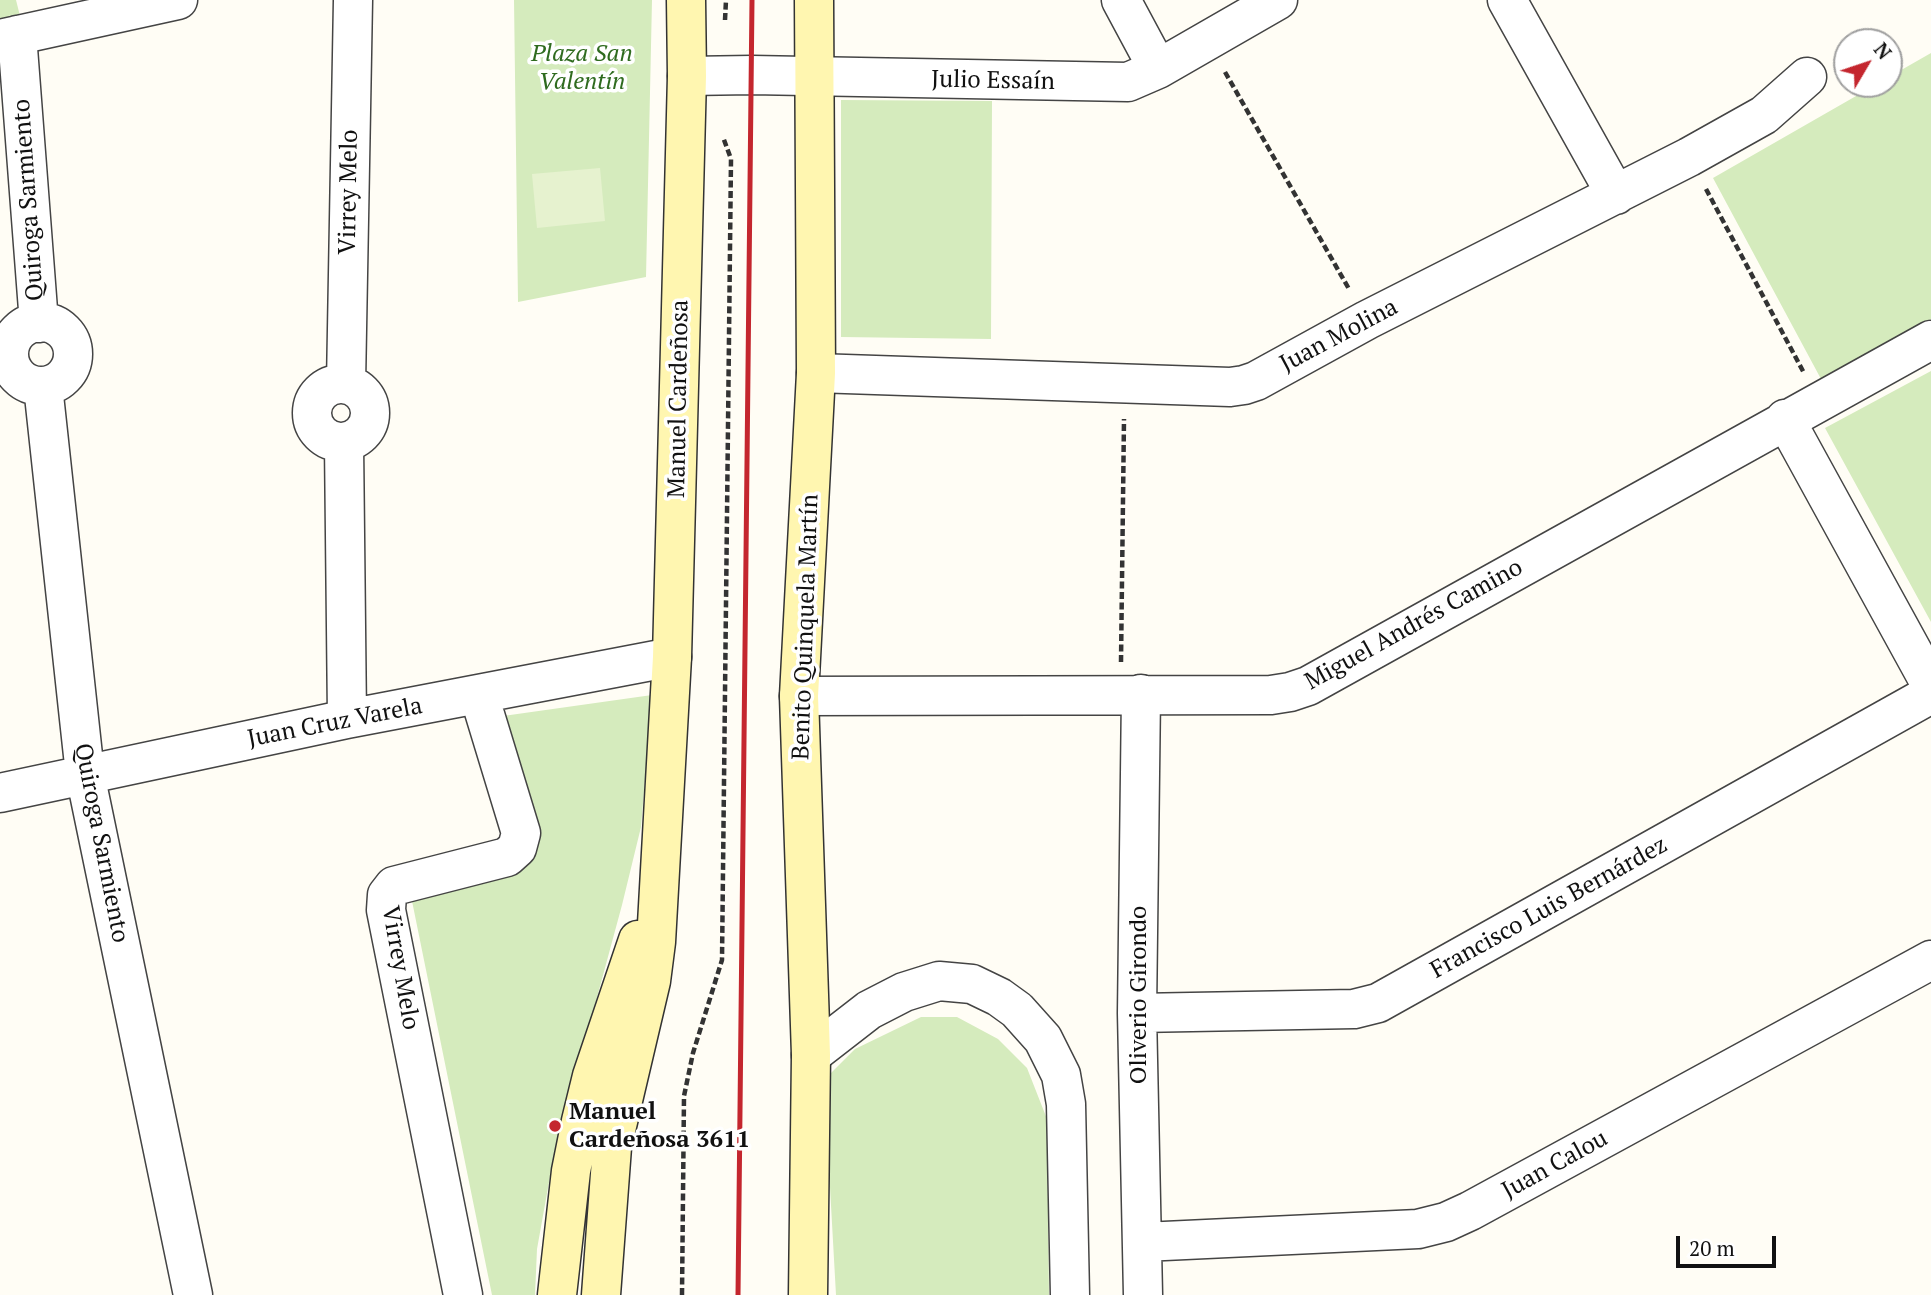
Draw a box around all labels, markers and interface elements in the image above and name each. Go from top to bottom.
north arrow [1833,28,1903,98]
text: N [1869,37,1897,64]
park label: Plaza San Valentín [531,40,633,96]
street label: Julio Essaín [931,66,1055,96]
street label: Quiroga Sarmiento [8,98,50,302]
street label: Virrey Melo [334,129,364,255]
street label: Juan Molina [1275,293,1403,379]
street label: Manuel Cardeñosa [663,300,695,498]
street label: Benito Quinquela Martín [787,494,825,760]
street label: Miguel Andrés Camino [1300,553,1528,697]
street label: Juan Cruz Varela [245,692,425,754]
street label: Quiroga Sarmiento [68,741,134,945]
street label: Francisco Luis Bernárdez [1426,831,1672,985]
street label: Virrey Melo [375,904,425,1032]
street label: Oliverio Girondo [1125,906,1153,1084]
place label: Manuel Cardeñosa 3611 [569,1098,750,1154]
marker: Manuel Cardeñosa 3611 [547,1118,563,1134]
street label: Juan Calou [1497,1124,1613,1206]
scale bar [1679,1222,1779,1266]
text: 20 m [1689,1234,1735,1262]

